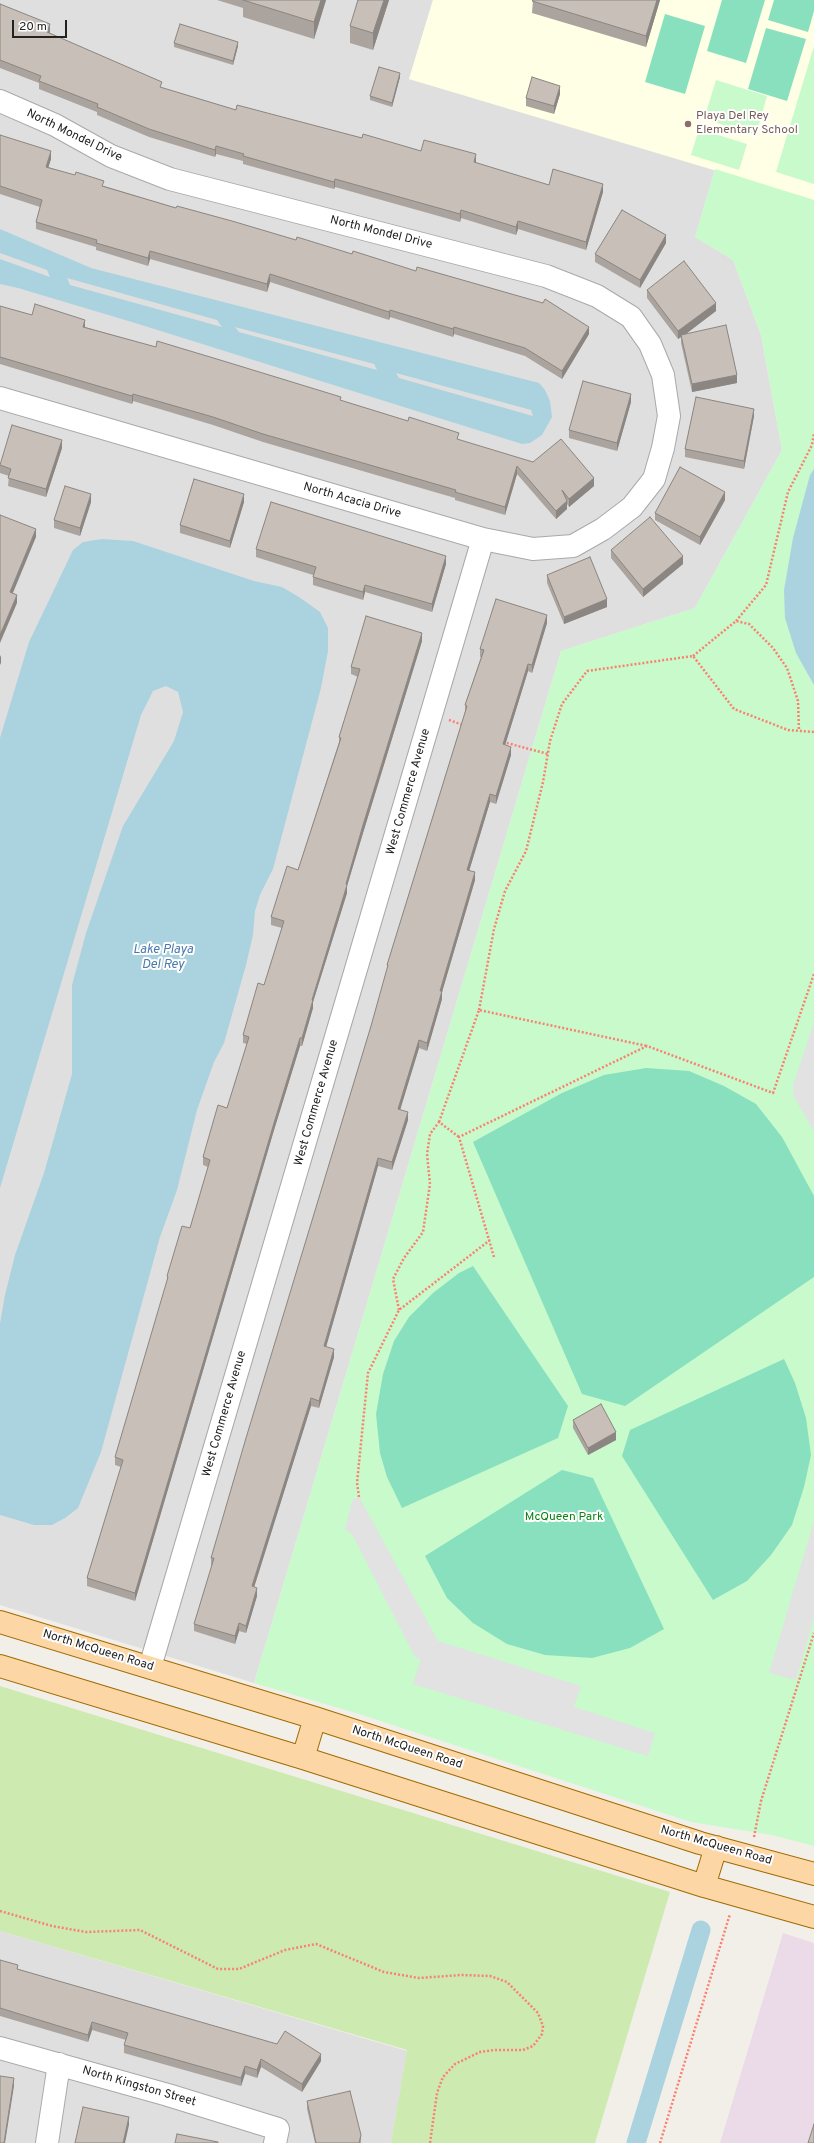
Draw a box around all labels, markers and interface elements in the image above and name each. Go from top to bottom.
scale bar [14,12,69,38]
text: 20 m [19,19,47,35]
street label: North Mondel Drive [24,107,124,165]
place label: Playa Del Rey Elementary School [696,110,798,138]
marker: Playa Del Rey Elementary School [683,119,693,129]
street label: North Mondel Drive [328,213,434,253]
street label: North Acacia Drive [302,480,402,522]
street label: West Commerce Avenue [384,727,434,857]
water label: Lake Playa Del Rey [133,942,193,973]
street label: West Commerce Avenue [292,1038,342,1168]
street label: West Commerce Avenue [200,1349,250,1479]
park label: McQueen Park [525,1511,603,1525]
street label: North McQueen Road [41,1627,155,1675]
street label: North McQueen Road [350,1723,464,1773]
street label: North McQueen Road [659,1823,773,1869]
street label: North Kingston Street [80,2064,198,2110]

